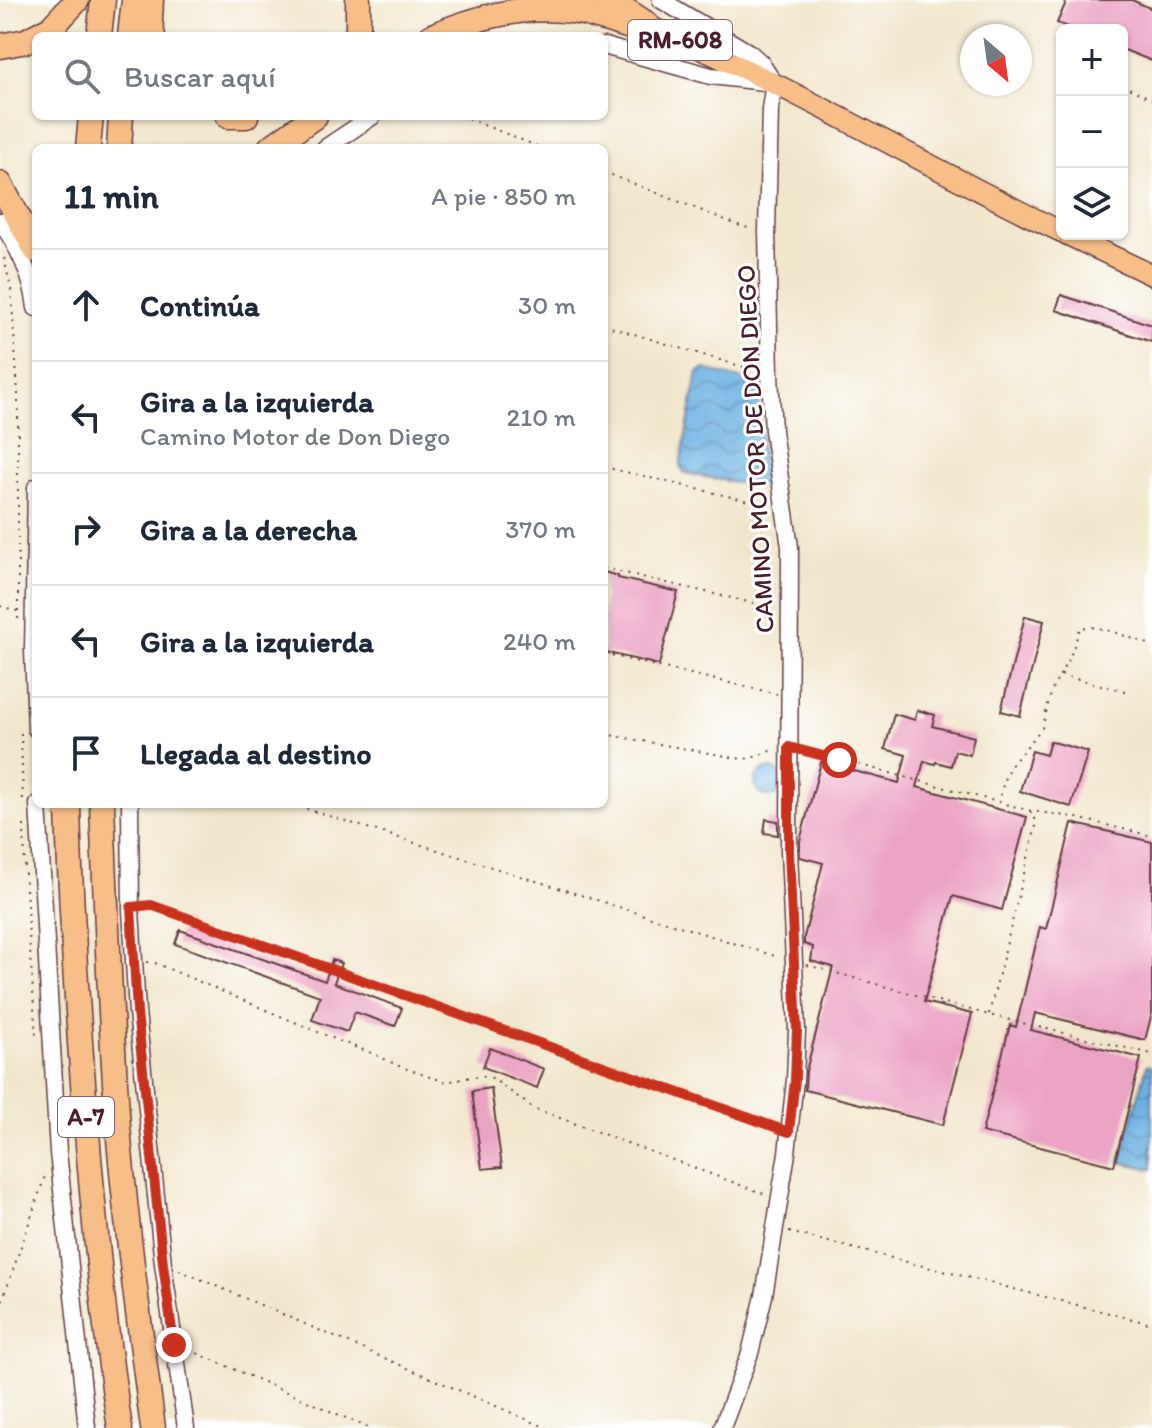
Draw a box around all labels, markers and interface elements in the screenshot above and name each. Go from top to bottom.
road number: RM-608 [628,20,732,60]
north arrow [960,24,1032,96]
map controls [1056,24,1128,240]
button: + [1056,24,1128,96]
search box [32,32,608,120]
icon: search [60,54,104,98]
text: Buscar aquí [124,58,276,95]
button: − [1056,96,1128,168]
button: layers [1056,168,1128,240]
text: 11 min [64,176,159,217]
text: A pie · 850 m [431,180,576,212]
street label: CAMINO MOTOR DE DON DIEGO [729,264,781,634]
icon: ahead [64,283,108,327]
text: Continúa [140,287,260,324]
text: 30 m [518,289,576,321]
text: Gira a la izquierda [140,383,374,420]
icon: left [64,395,108,439]
text: 210 m [507,401,576,433]
text: Camino Motor de Don Diego [140,420,450,452]
icon: right [64,507,108,551]
text: Gira a la derecha [140,511,357,548]
text: 370 m [505,513,576,545]
icon: left [64,619,108,663]
text: Gira a la izquierda [140,623,374,660]
text: 240 m [503,625,576,657]
icon: arrive [64,731,108,775]
text: Llegada al destino [140,735,372,772]
route start [821,742,857,778]
road number: A-7 [58,1097,114,1137]
route end [156,1327,192,1363]

